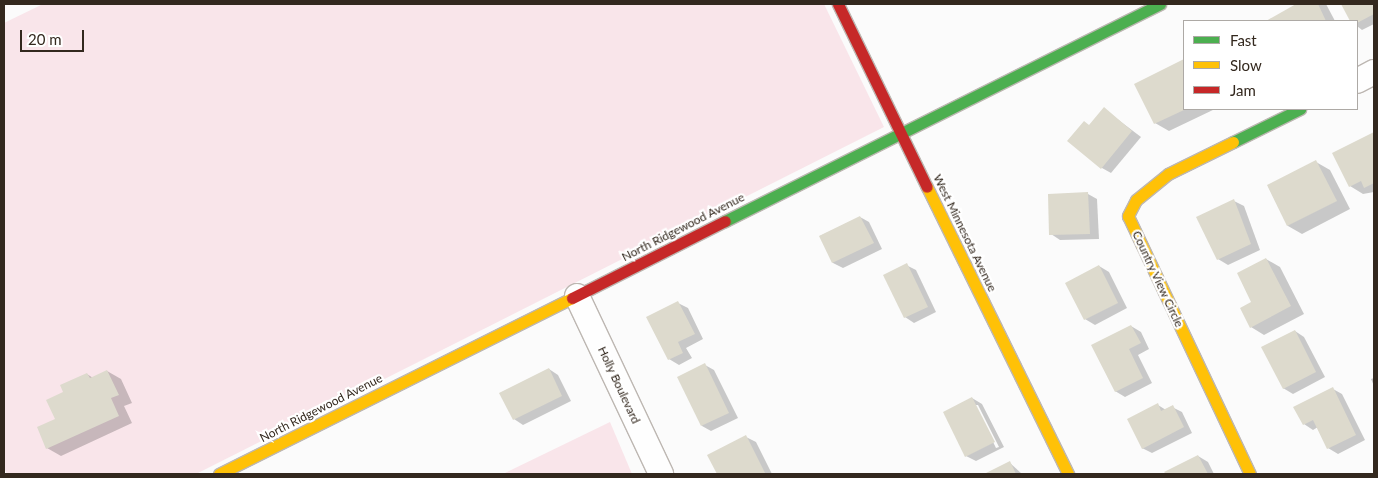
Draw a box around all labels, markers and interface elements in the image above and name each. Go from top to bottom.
scale bar [22,20,86,52]
legend [1183,20,1358,110]
text: 20 m [28,30,62,48]
text: Fast [1230,31,1257,49]
text: Slow [1230,56,1262,74]
text: Jam [1230,81,1256,99]
street label: West Minnesota Avenue [930,172,1000,294]
street label: North Ridgewood Avenue [619,190,747,264]
street label: Country View Circle [1129,228,1187,330]
street label: Holly Boulevard [595,344,643,426]
street label: North Ridgewood Avenue [257,371,385,445]

